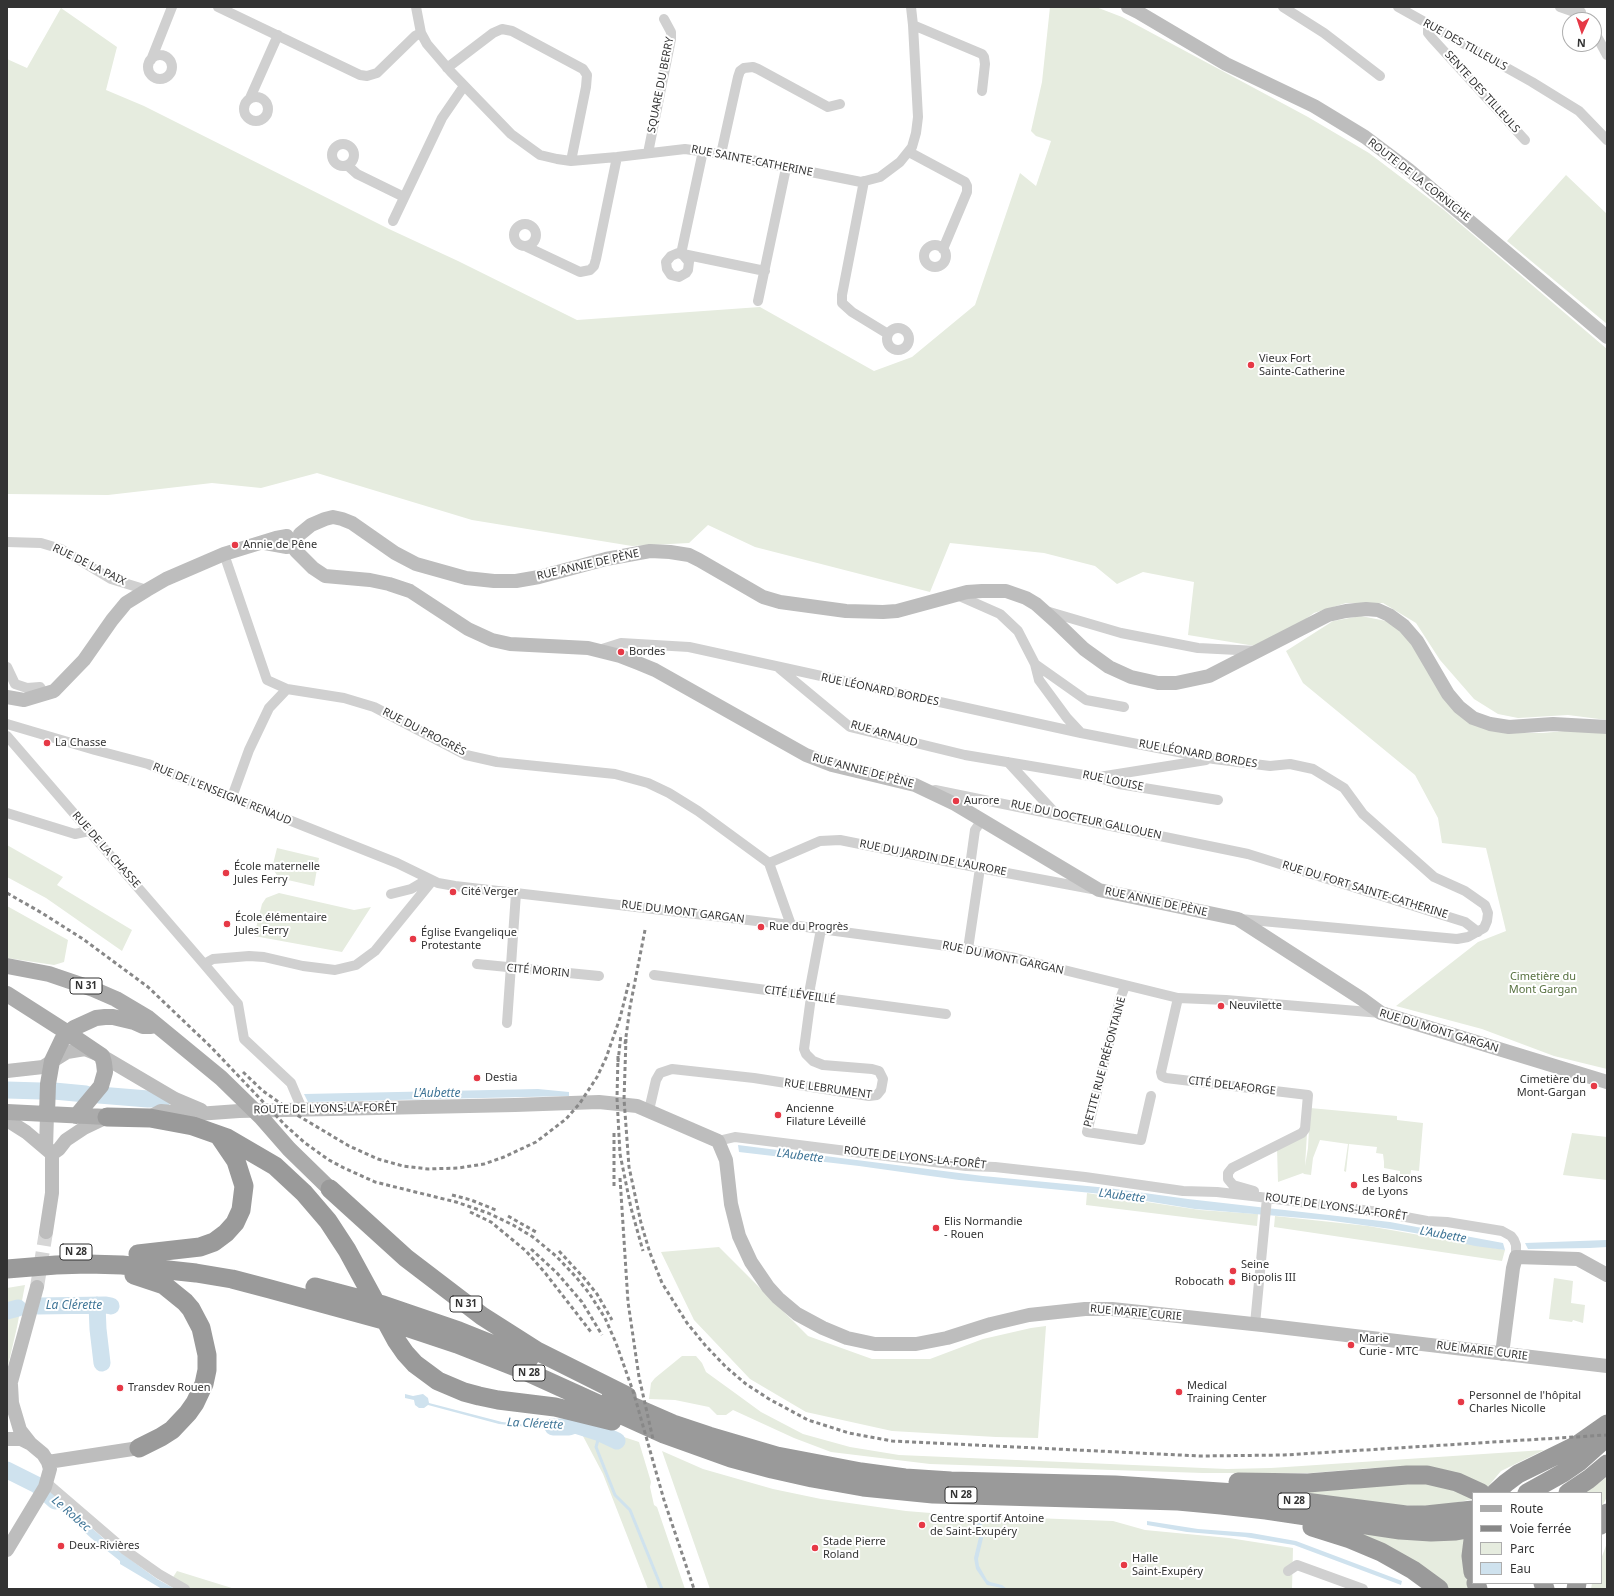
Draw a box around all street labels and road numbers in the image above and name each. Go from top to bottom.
street label: RUE DES TILLEULS [1421,16,1509,74]
street label: SQUARE DU BERRY [645,36,677,134]
street label: SENTE DES TILLEULS [1442,48,1522,136]
street label: ROUTE DE LA CORNICHE [1365,136,1473,224]
street label: RUE SAINTE-CATHERINE [690,143,814,179]
street label: RUE DE LA PAIX [50,542,128,588]
street label: RUE ANNIE DE PÈNE [536,547,640,583]
street label: RUE LÉONARD BORDES [820,671,940,709]
street label: RUE DU PROGRÈS [380,705,468,759]
street label: RUE ARNAUD [849,718,919,750]
street label: RUE LÉONARD BORDES [1138,737,1258,771]
street label: RUE ANNIE DE PÈNE [811,751,915,791]
street label: RUE DE L'ENSEIGNE RENAUD [151,760,293,828]
street label: RUE LOUISE [1081,768,1145,794]
street label: RUE DU DOCTEUR GALLOUEN [1009,798,1163,842]
street label: RUE DE LA CHASSE [69,809,143,891]
street label: RUE DU JARDIN DE L'AURORE [858,837,1008,879]
street label: RUE DU FORT SAINTE-CATHERINE [1281,858,1449,922]
street label: RUE ANNIE DE PÈNE [1103,885,1209,919]
street label: RUE DU MONT GARGAN [621,898,745,926]
street label: RUE DU MONT GARGAN [941,939,1065,977]
street label: CITÉ MORIN [506,962,570,980]
road number: N 31 [70,978,102,994]
street label: CITÉ LÉVEILLÉ [764,983,836,1007]
street label: PETITE RUE PRÉFONTAINE [1081,995,1129,1129]
street label: RUE DU MONT GARGAN [1378,1007,1500,1055]
street label: CITÉ DELAFORGE [1188,1074,1276,1098]
street label: RUE LEBRUMENT [783,1076,873,1102]
street label: ROUTE DE LYONS-LA-FORÊT [253,1101,397,1117]
street label: ROUTE DE LYONS-LA-FORÊT [843,1144,987,1172]
street label: ROUTE DE LYONS-LA-FORÊT [1264,1190,1408,1224]
road number: N 28 [60,1244,92,1260]
road number: N 31 [450,1296,482,1312]
street label: RUE MARIE CURIE [1090,1302,1182,1324]
street label: RUE MARIE CURIE [1435,1339,1529,1363]
road number: N 28 [513,1365,545,1381]
road number: N 28 [945,1487,977,1503]
road number: N 28 [1278,1493,1310,1509]

